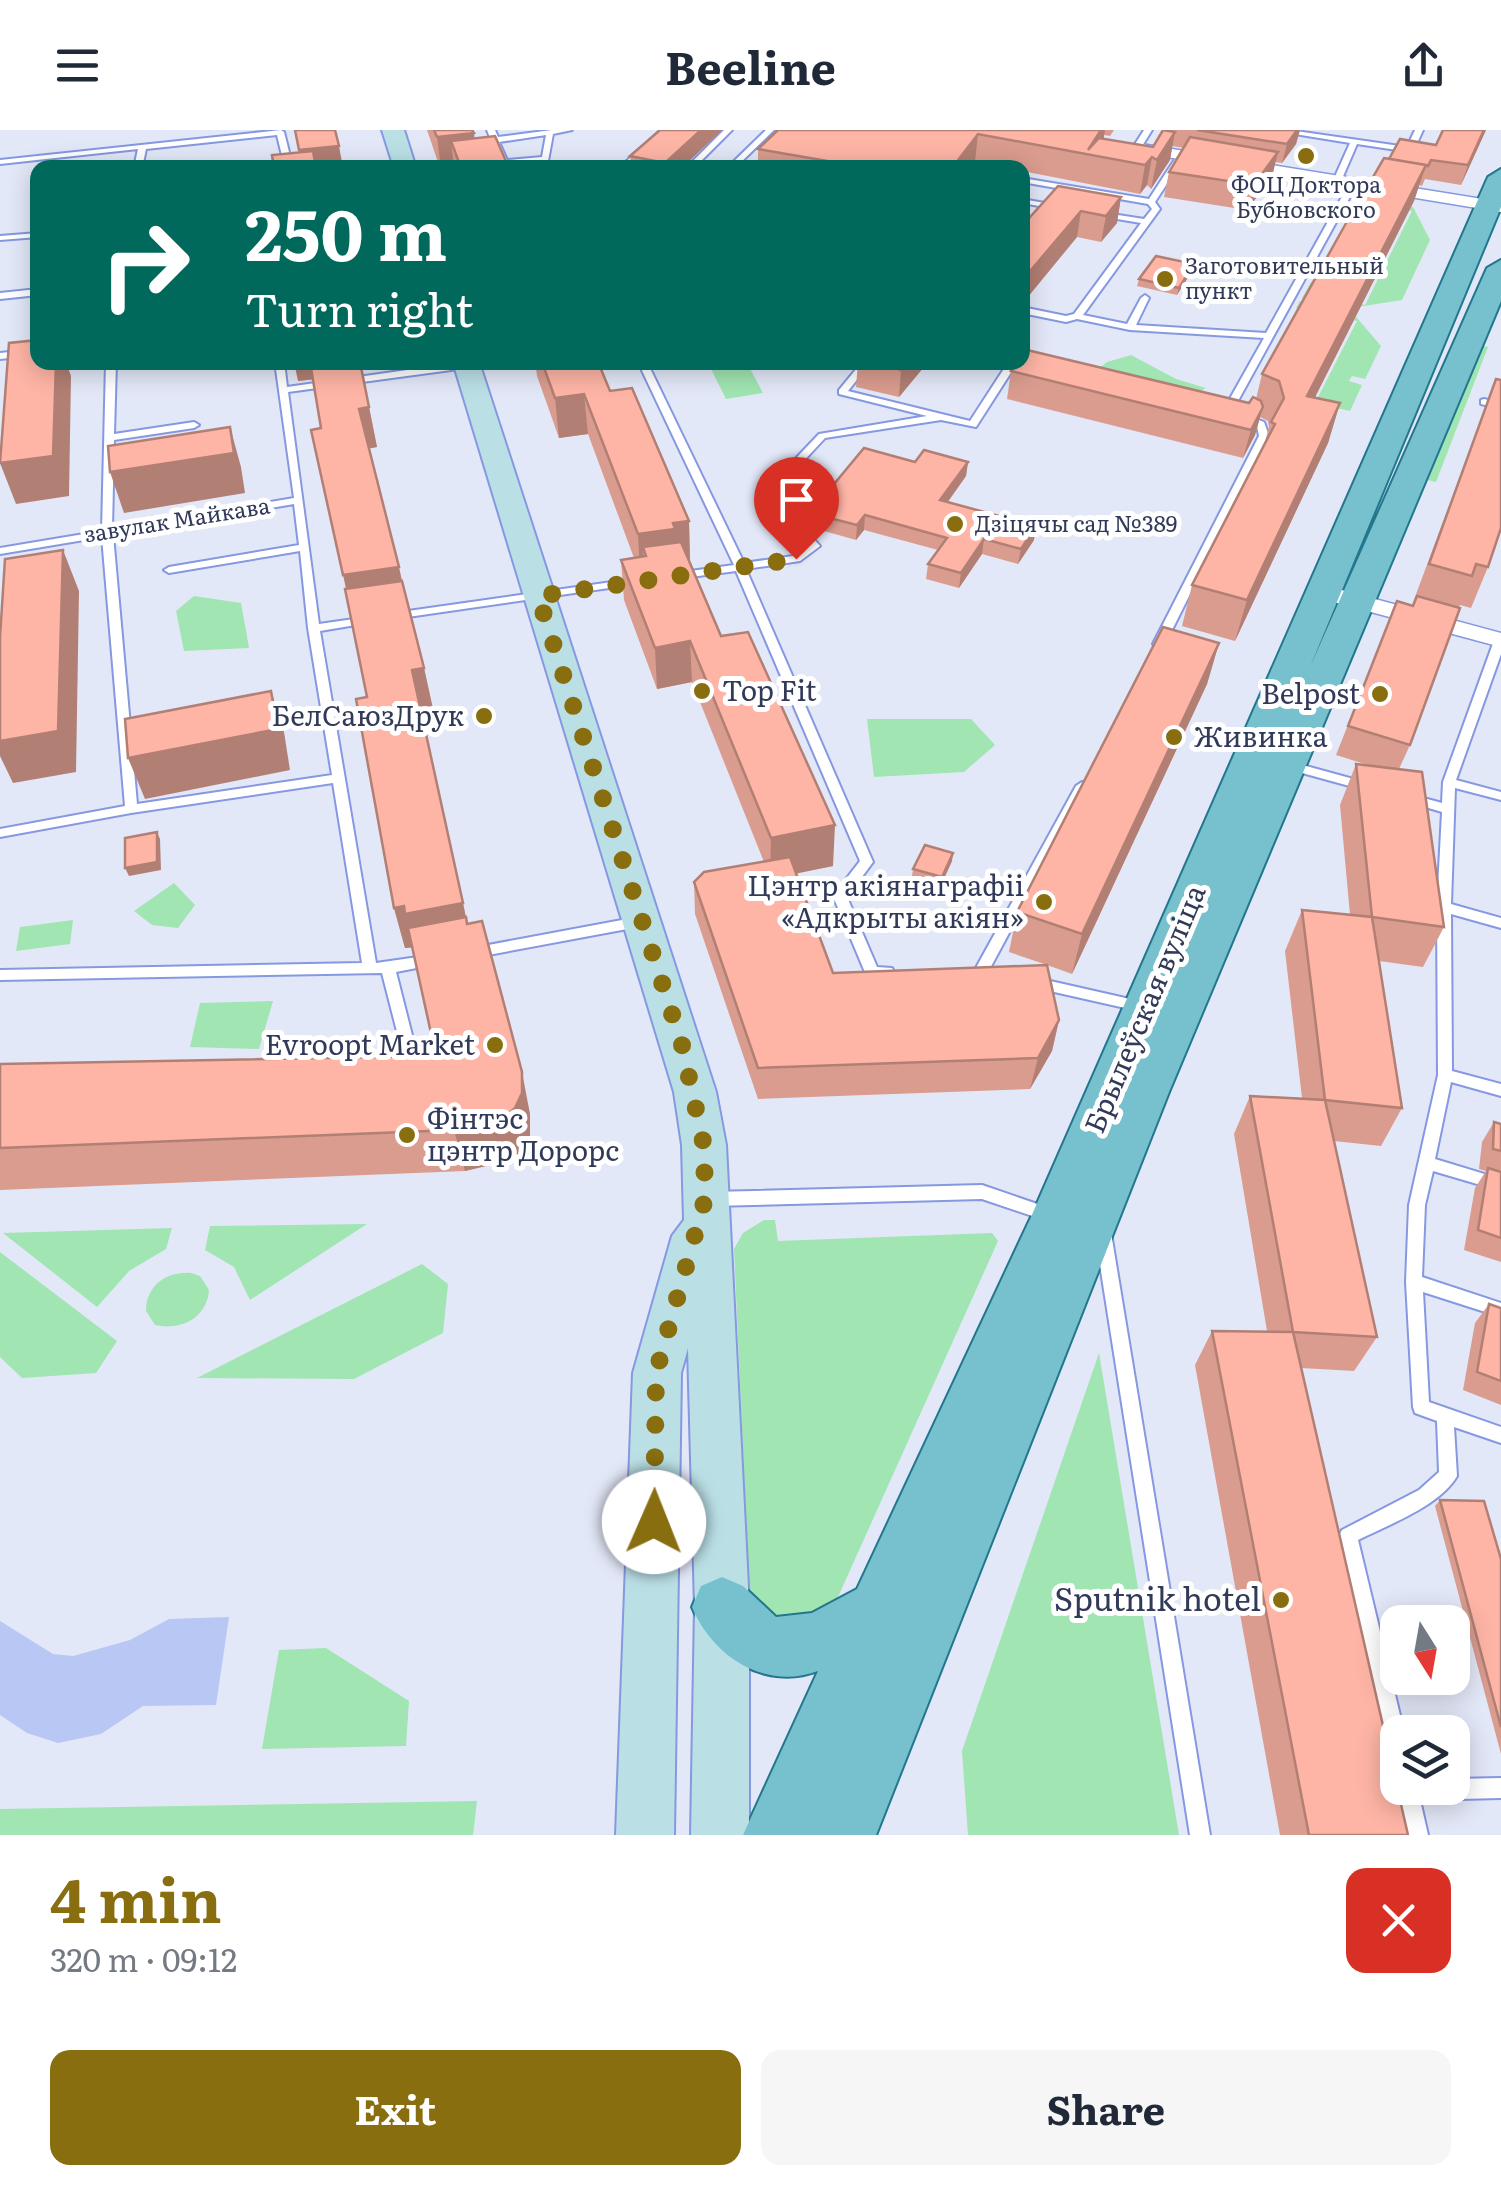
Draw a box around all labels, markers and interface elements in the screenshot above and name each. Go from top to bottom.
text: Beeline [665,32,836,99]
icon: menu [50,38,105,93]
icon: share [1396,38,1451,93]
marker: ФОЦ Доктора Бубновского [1295,145,1317,167]
place label: ФОЦ Доктора Бубновского [1231,167,1381,225]
text: 250 m [245,179,447,283]
icon: right [80,200,210,330]
place label: Заготовительный пункт [1185,248,1384,306]
marker: Заготовительный пункт [1154,268,1176,290]
text: Turn right [245,274,473,341]
pin [754,457,839,560]
icon: arrive [769,472,824,527]
street label: завулак Майкава [81,488,272,550]
place label: Дзіцячы сад №389 [975,506,1177,539]
marker: Дзіцячы сад №389 [944,513,966,535]
place label: Top Fit [722,668,817,710]
place label: Belpost [1261,671,1361,713]
marker: Top Fit [691,680,713,702]
marker: Belpost [1369,683,1391,705]
place label: БелСаюзДрук [272,693,464,735]
marker: БелСаюзДрук [473,705,495,727]
place label: Живинка [1194,714,1328,756]
marker: Живинка [1163,726,1185,748]
place label: Цэнтр акіянаграфіі «Адкрыты акіян» [747,863,1024,937]
street label: Брылеўская вуліца [1072,878,1214,1139]
marker: Цэнтр акіянаграфіі «Адкрыты акіян» [1033,891,1055,913]
place label: Evroopt Market [265,1022,476,1064]
marker: Evroopt Market [484,1034,506,1056]
place label: Фінтэс цэнтр Дорорс [427,1096,619,1170]
marker: Фінтэс цэнтр Дорорс [396,1124,418,1146]
position arrow [602,1470,706,1574]
place label: Sputnik hotel [1054,1573,1261,1621]
marker: Sputnik hotel [1270,1589,1292,1611]
north arrow [1380,1605,1470,1695]
map controls [1380,1605,1470,1805]
button: layers [1380,1715,1470,1805]
text: 4 min [50,1852,222,1941]
button: close [1346,1868,1451,1973]
text: 320 m · 09:12 [50,1934,237,1982]
button: Exit [50,2050,741,2165]
button: Share [761,2050,1451,2165]

